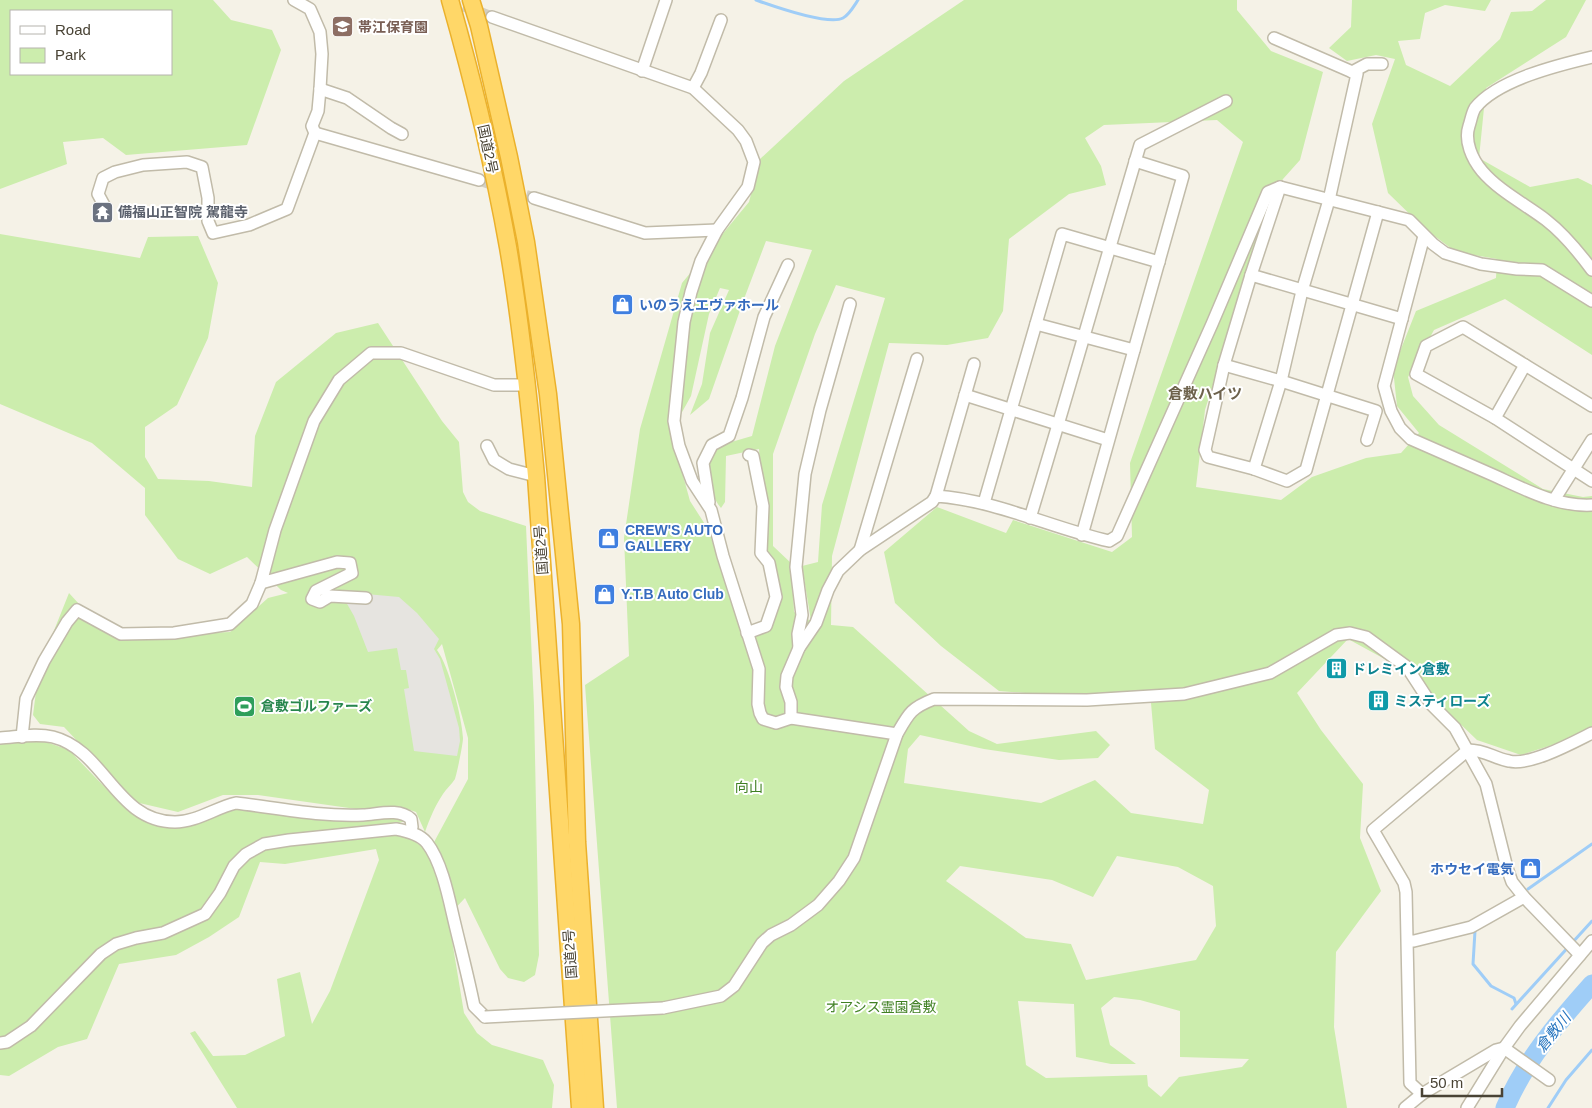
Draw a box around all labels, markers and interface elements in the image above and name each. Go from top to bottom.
legend [10,10,172,75]
school or university icon: 帯江保育園 [330,15,354,39]
place label: 帯江保育園 [358,19,428,35]
text: Road [55,21,91,38]
text: Park [55,46,86,63]
street label: 国道2号 [475,123,501,175]
temple icon: 備福山正智院 駕龍寺 [90,200,114,224]
place label: 備福山正智院 駕龍寺 [118,204,248,220]
shop icon: いのうえエヴァホール [611,293,635,317]
place label: いのうえエヴァホール [639,297,779,313]
district label: 倉敷ハイツ [1168,385,1242,402]
place label: CREW'S AUTO GALLERY [625,522,723,554]
street label: 国道2号 [531,525,551,575]
shop icon: CREW'S AUTO GALLERY [597,526,621,550]
shop icon: Y.T.B Auto Club [593,582,617,606]
place label: Y.T.B Auto Club [621,586,724,602]
building icon: ドレミイン倉敷 [1324,657,1348,681]
place label: ドレミイン倉敷 [1352,661,1450,677]
building icon: ミスティローズ [1366,689,1390,713]
place label: ミスティローズ [1394,693,1490,709]
sports icon: 倉敷ゴルファーズ [233,694,257,718]
place label: 倉敷ゴルファーズ [261,698,372,714]
park label: 向山 [735,779,763,795]
shop icon: ホウセイ電気 [1518,857,1542,881]
place label: ホウセイ電気 [1430,861,1514,877]
street label: 国道2号 [560,929,580,979]
park label: オアシス霊園倉敷 [825,999,937,1015]
water label: 倉敷川 [1532,1008,1575,1055]
scale bar [1422,1066,1502,1098]
text: 50 m [1430,1074,1463,1091]

